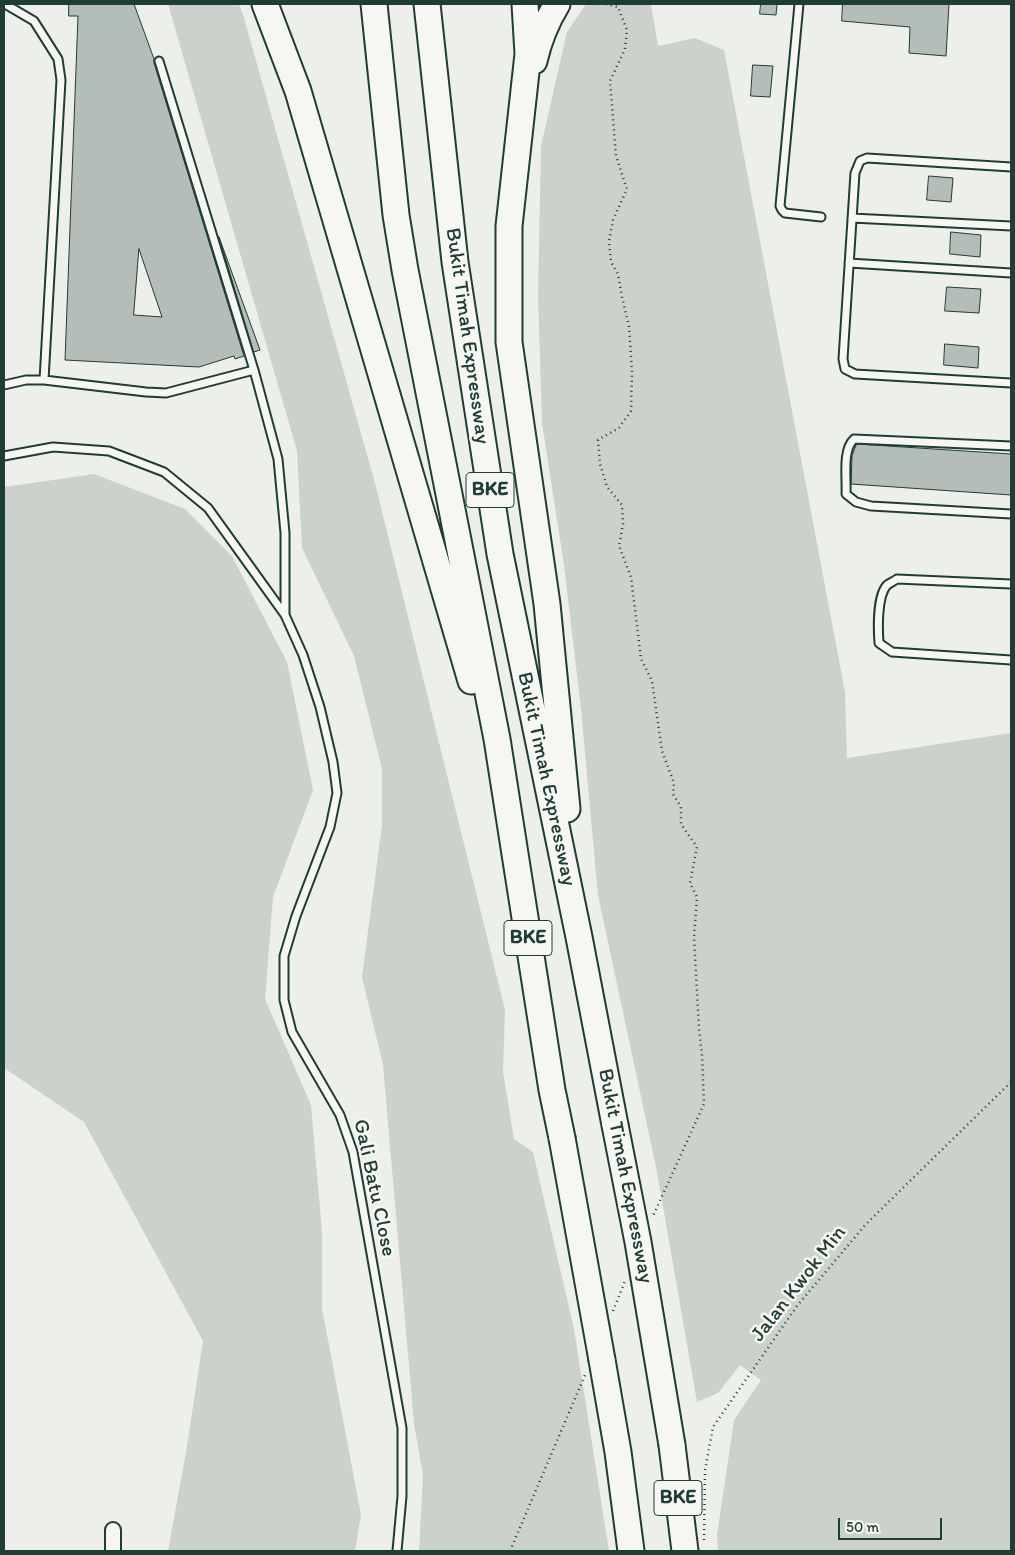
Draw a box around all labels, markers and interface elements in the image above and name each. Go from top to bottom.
street label: Bukit Timah Expressway [439,226,495,446]
road number: BKE [466,472,514,508]
street label: Bukit Timah Expressway [511,670,581,888]
road number: BKE [504,920,552,956]
street label: Bukit Timah Expressway [592,1067,658,1285]
street label: Gali Batu Close [347,1117,401,1259]
street label: Jalan Kwok Min [746,1221,852,1347]
road number: BKE [654,1480,702,1516]
scale bar [840,1508,944,1540]
text: 50 m [846,1518,879,1536]

